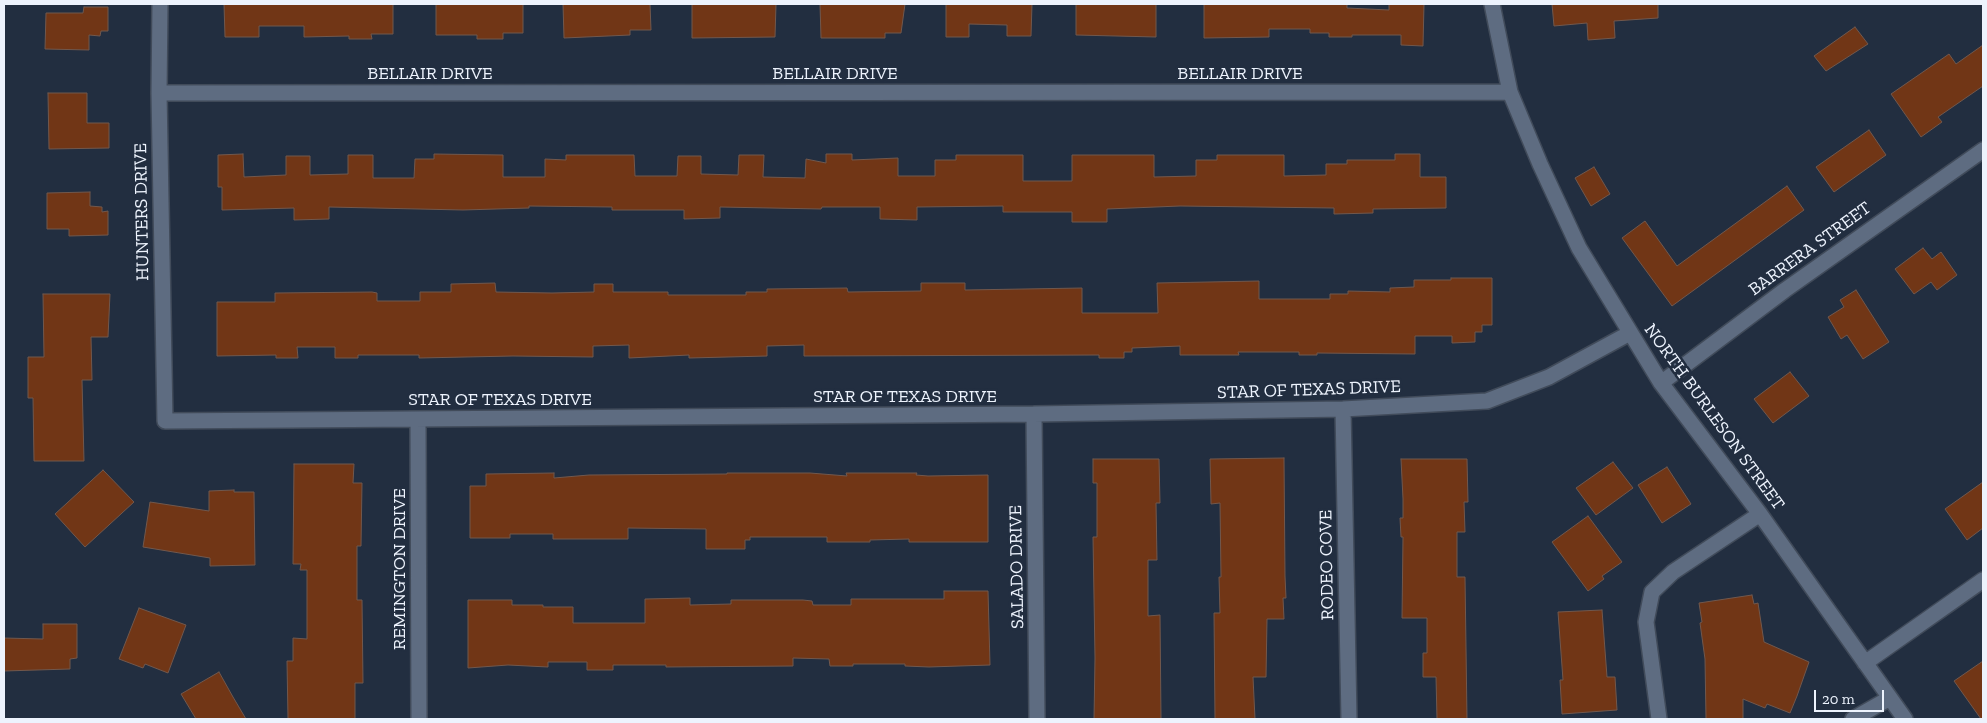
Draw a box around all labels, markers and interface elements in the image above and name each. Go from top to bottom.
street label: BELLAIR DRIVE [367,63,493,85]
street label: BELLAIR DRIVE [772,63,898,85]
street label: BELLAIR DRIVE [1177,63,1303,85]
street label: HUNTERS DRIVE [130,143,154,281]
street label: BARRERA STREET [1745,197,1875,301]
street label: NORTH BURLESON STREET [1639,320,1789,514]
street label: STAR OF TEXAS DRIVE [1217,376,1401,404]
street label: STAR OF TEXAS DRIVE [813,386,997,408]
street label: STAR OF TEXAS DRIVE [408,389,592,411]
street label: REMINGTON DRIVE [389,488,411,650]
street label: SALADO DRIVE [1005,505,1029,629]
street label: RODEO COVE [1315,509,1339,621]
scale bar [1817,680,1887,712]
text: 20 m [1822,690,1855,708]

